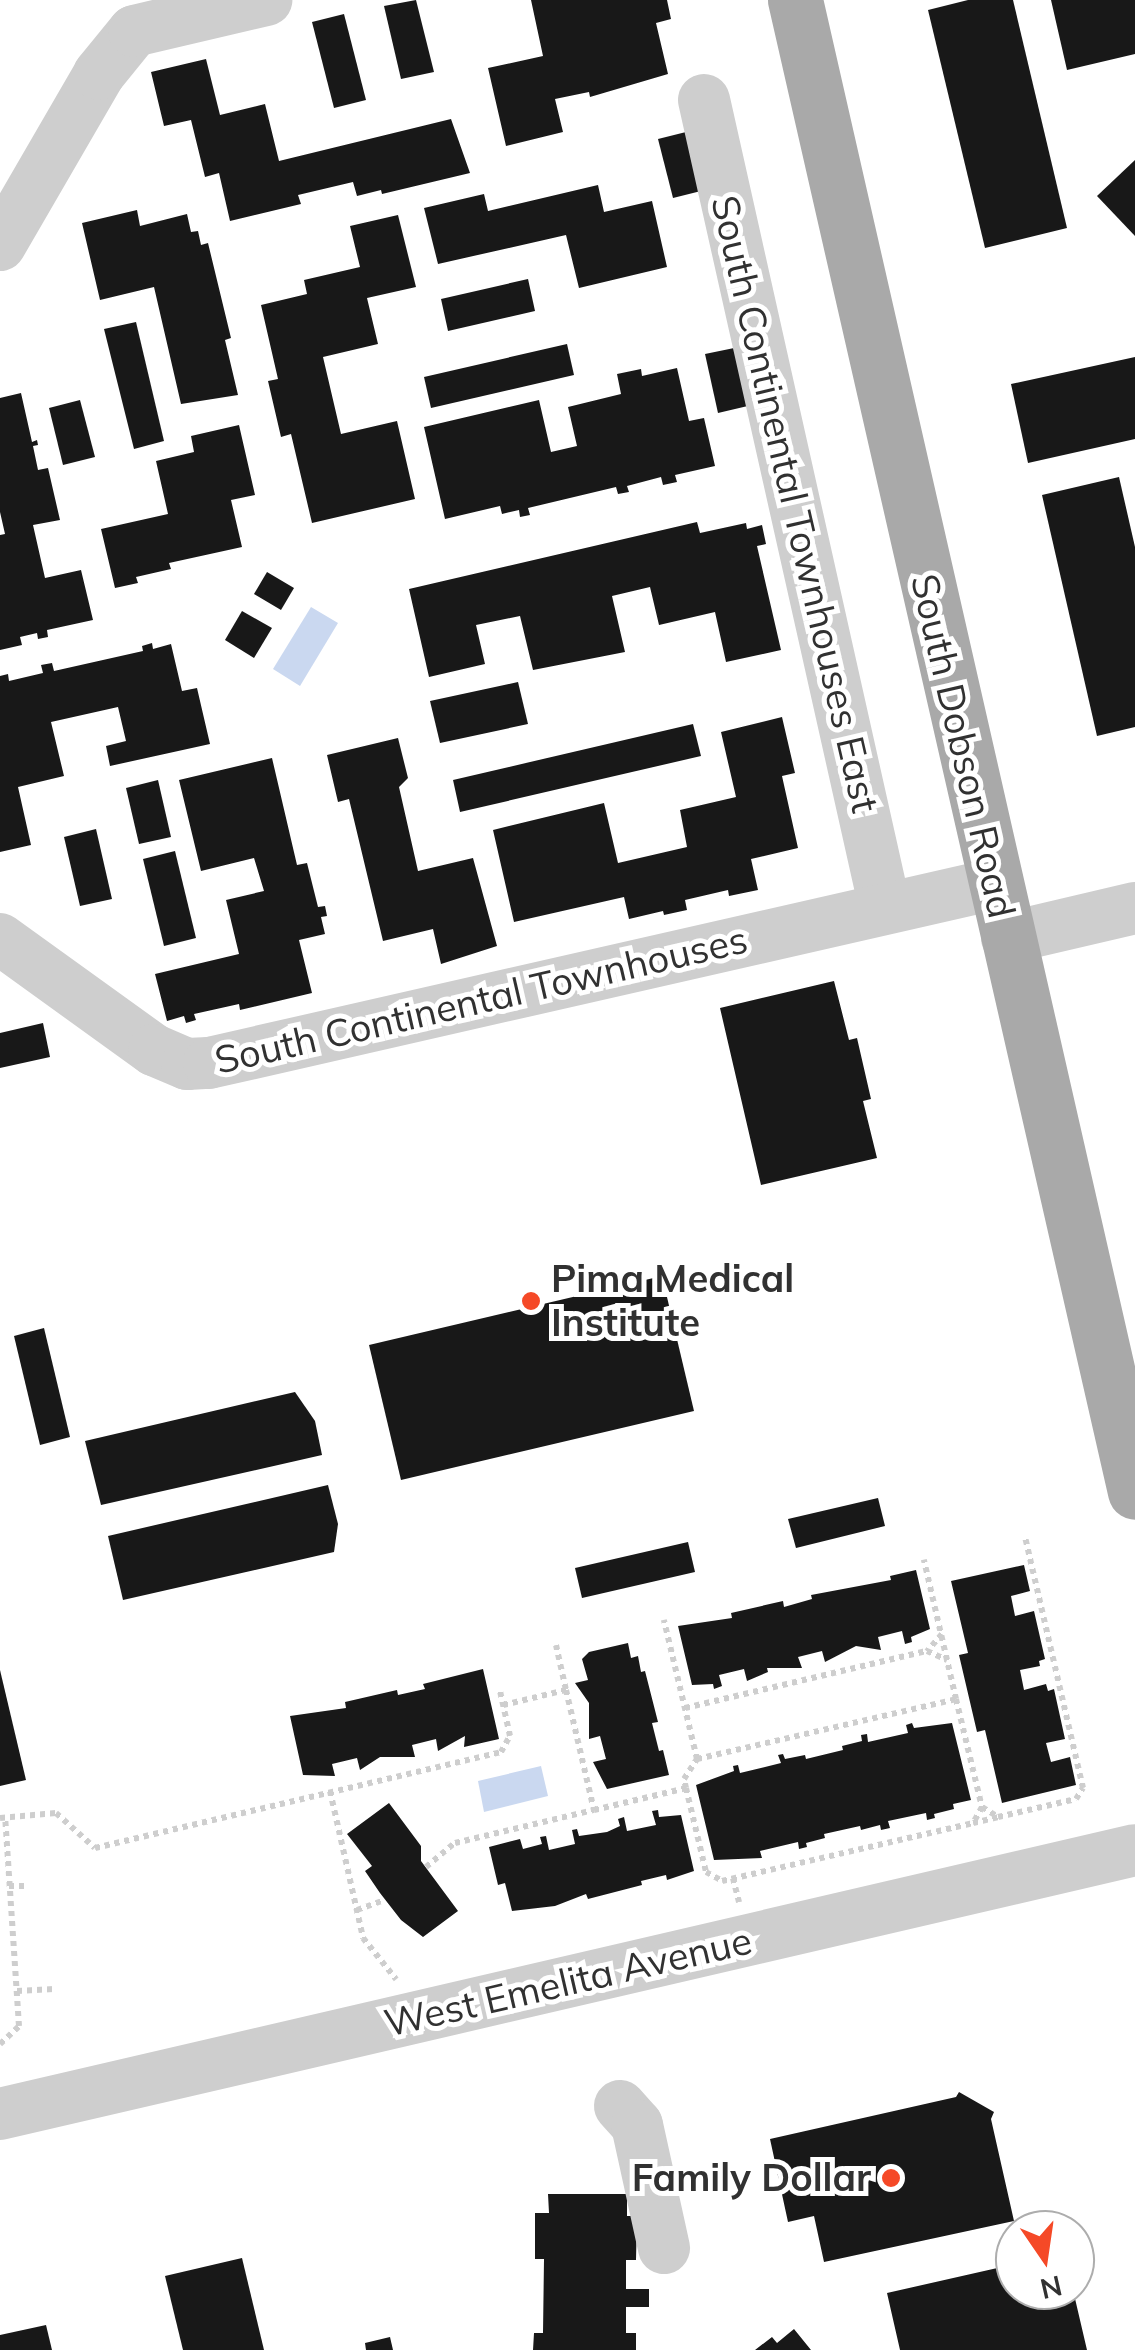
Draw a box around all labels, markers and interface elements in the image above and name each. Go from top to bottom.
street label: South Continental Townhouses East [702,191,888,817]
street label: South Dobson Road [901,570,1025,922]
street label: South Continental Townhouses [210,916,752,1084]
place label: Pima Medical Institute [551,1256,794,1346]
marker: Pima Medical Institute [520,1290,542,1312]
street label: West Emelita Avenue [380,1918,756,2046]
place label: Family Dollar [632,2155,871,2201]
marker: Family Dollar [880,2167,902,2189]
north arrow [995,2210,1095,2310]
text: N [1037,2268,1066,2307]

